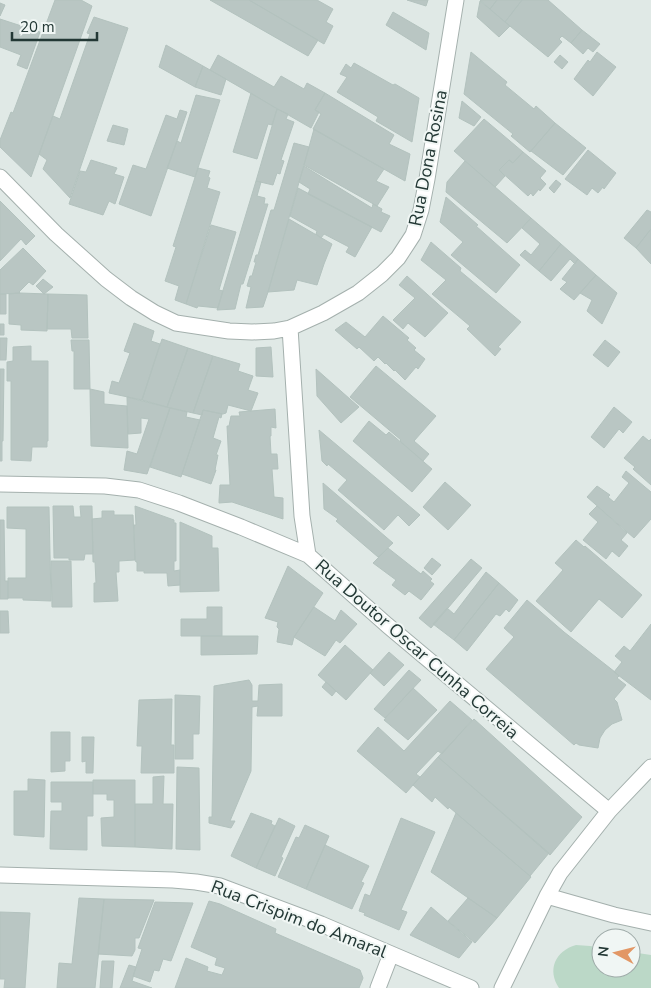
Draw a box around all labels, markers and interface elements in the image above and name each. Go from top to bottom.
scale bar [12,10,98,42]
text: 20 m [20,17,55,37]
street label: Rua Dona Rosina [403,88,453,228]
street label: Rua Doutor Oscar Cunha Correia [310,554,524,744]
street label: Rua Crispim do Amaral [207,874,391,964]
north arrow [591,928,641,978]
text: N [594,945,614,958]

